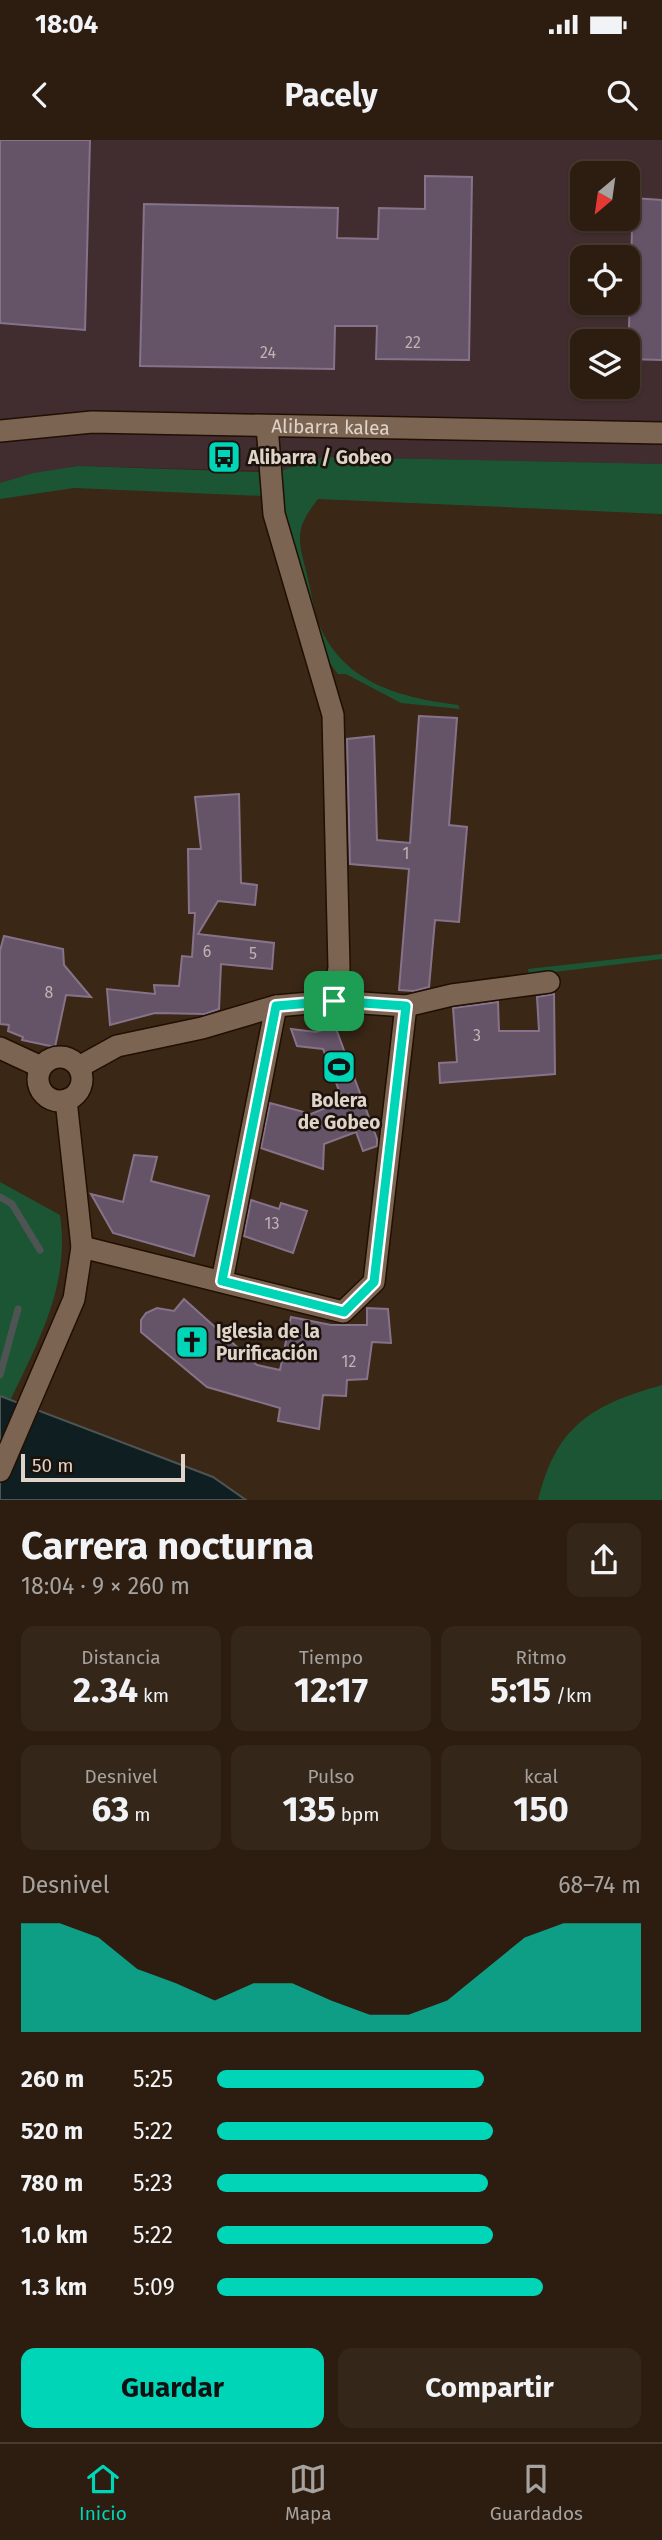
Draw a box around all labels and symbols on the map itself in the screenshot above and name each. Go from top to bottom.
north arrow [570,161,640,231]
house number: 22 [405,333,421,352]
house number: 24 [260,343,276,362]
street label: Alibarra kalea [271,414,390,439]
bus stop icon: Alibarra / Gobeo [205,438,243,476]
place label: Alibarra / Gobeo [247,446,392,469]
house number: 1 [403,844,409,863]
house number: 6 [203,942,211,961]
house number: 5 [249,944,257,963]
pin [304,971,364,1031]
house number: 8 [45,983,54,1002]
house number: 3 [473,1026,481,1045]
sports icon: Bolera de Gobeo [320,1048,358,1086]
place label: Bolera de Gobeo [298,1089,380,1134]
house number: 13 [265,1214,279,1233]
place label: Iglesia de la Purificación [216,1320,320,1365]
church icon: Iglesia de la Purificación [173,1323,211,1361]
house number: 12 [342,1352,356,1371]
scale bar [21,1451,186,1483]

